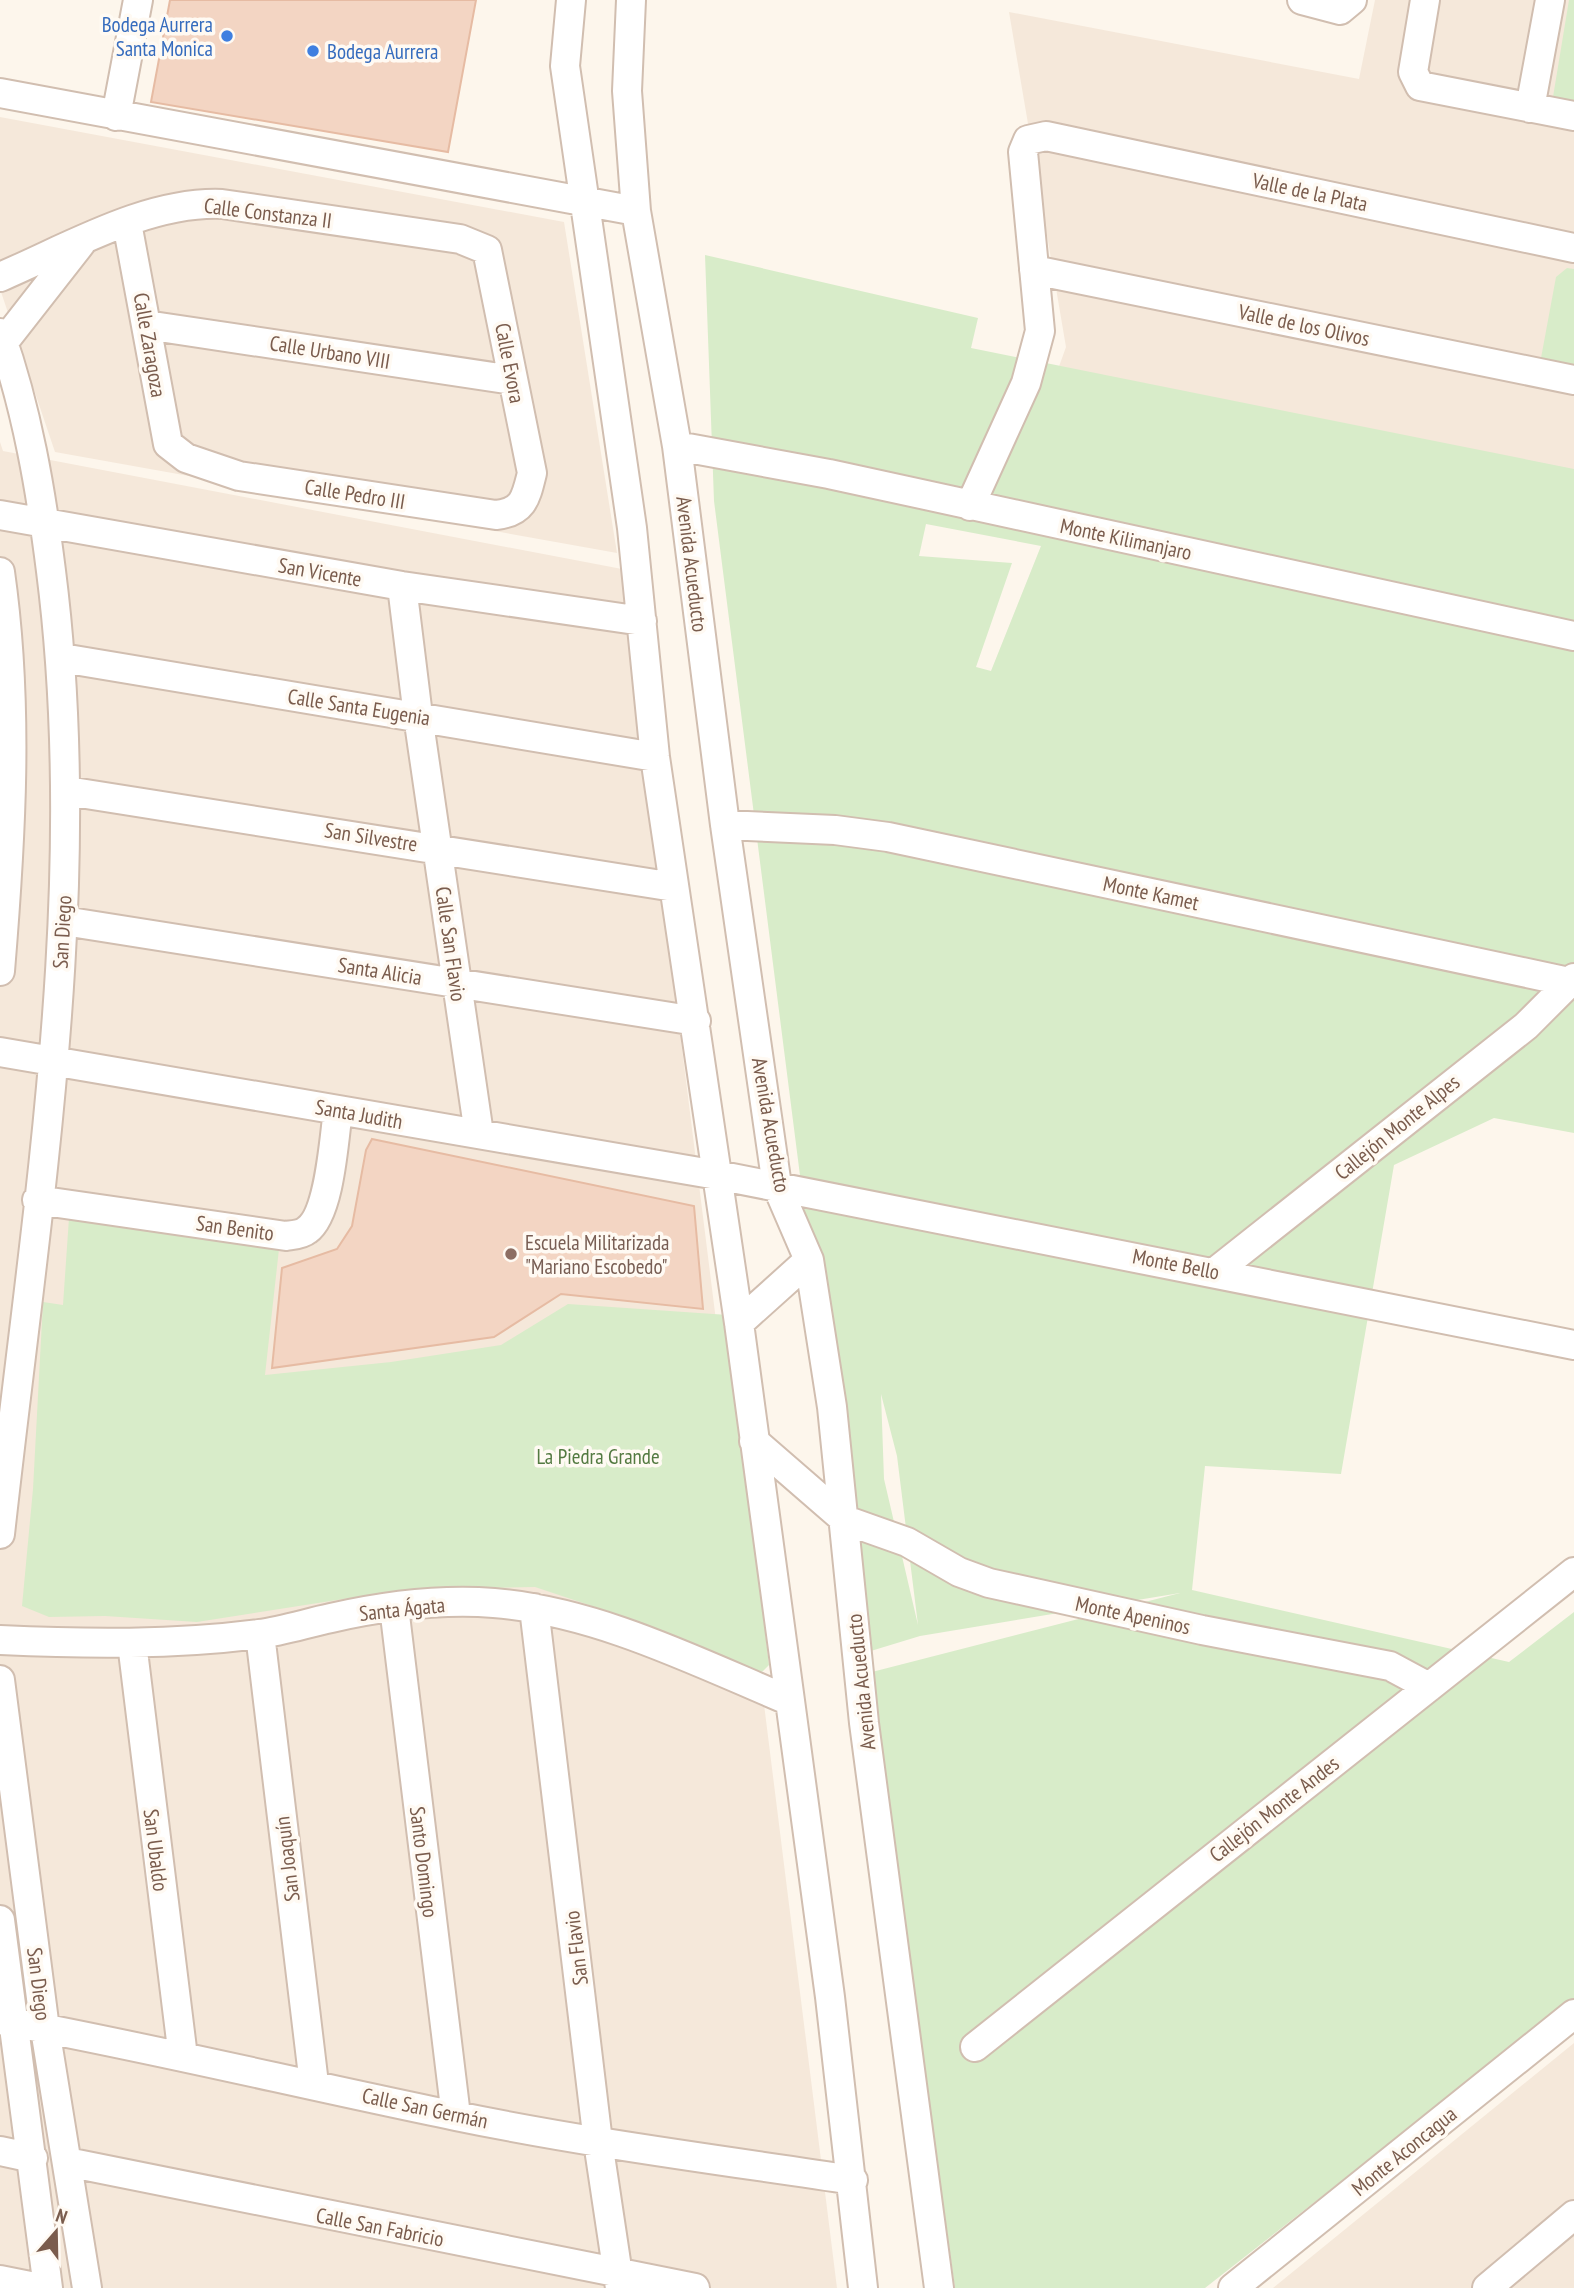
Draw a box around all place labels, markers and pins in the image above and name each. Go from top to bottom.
place label: Bodega Aurrera Santa Monica [102,11,213,62]
marker: Bodega Aurrera Santa Monica [219,28,235,44]
place label: Bodega Aurrera [327,38,438,65]
marker: Bodega Aurrera [305,43,321,59]
place label: Escuela Militarizada "Mariano Escobedo" [525,1229,669,1280]
marker: Escuela Militarizada "Mariano Escobedo" [503,1246,519,1262]

